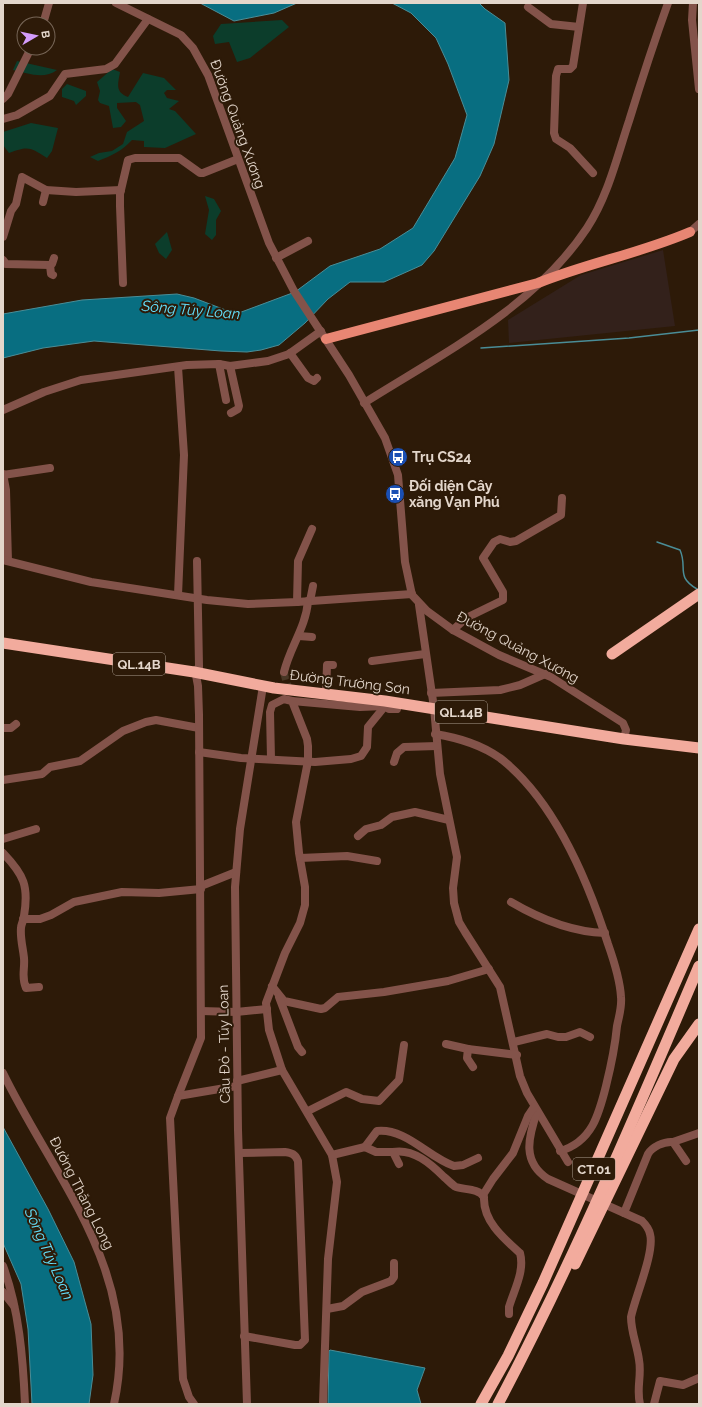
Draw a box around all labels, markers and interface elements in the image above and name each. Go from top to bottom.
north arrow [16,16,56,56]
text: B [38,30,52,40]
street label: Đường Quảng Xương [207,57,269,191]
water label: Sông Túy Loan [140,297,241,323]
bus stop icon: Trụ CS24 [387,446,409,468]
place label: Trụ CS24 [412,449,471,465]
place label: Đối diện Cây xăng Vạn Phú [409,478,500,510]
bus stop icon: Đối diện Cây xăng Vạn Phú [384,483,406,505]
street label: Đường Quảng Xương [454,608,582,686]
road number: QL.14B [113,653,165,675]
street label: Đường Trường Sơn [289,667,411,697]
road number: QL.14B [435,701,487,723]
street label: Cầu Đỏ - Túy Loan [215,984,233,1104]
street label: Đường Thăng Long [47,1134,117,1252]
road number: CT.01 [573,1158,615,1180]
water label: Sông Túy Loan [20,1204,77,1303]

